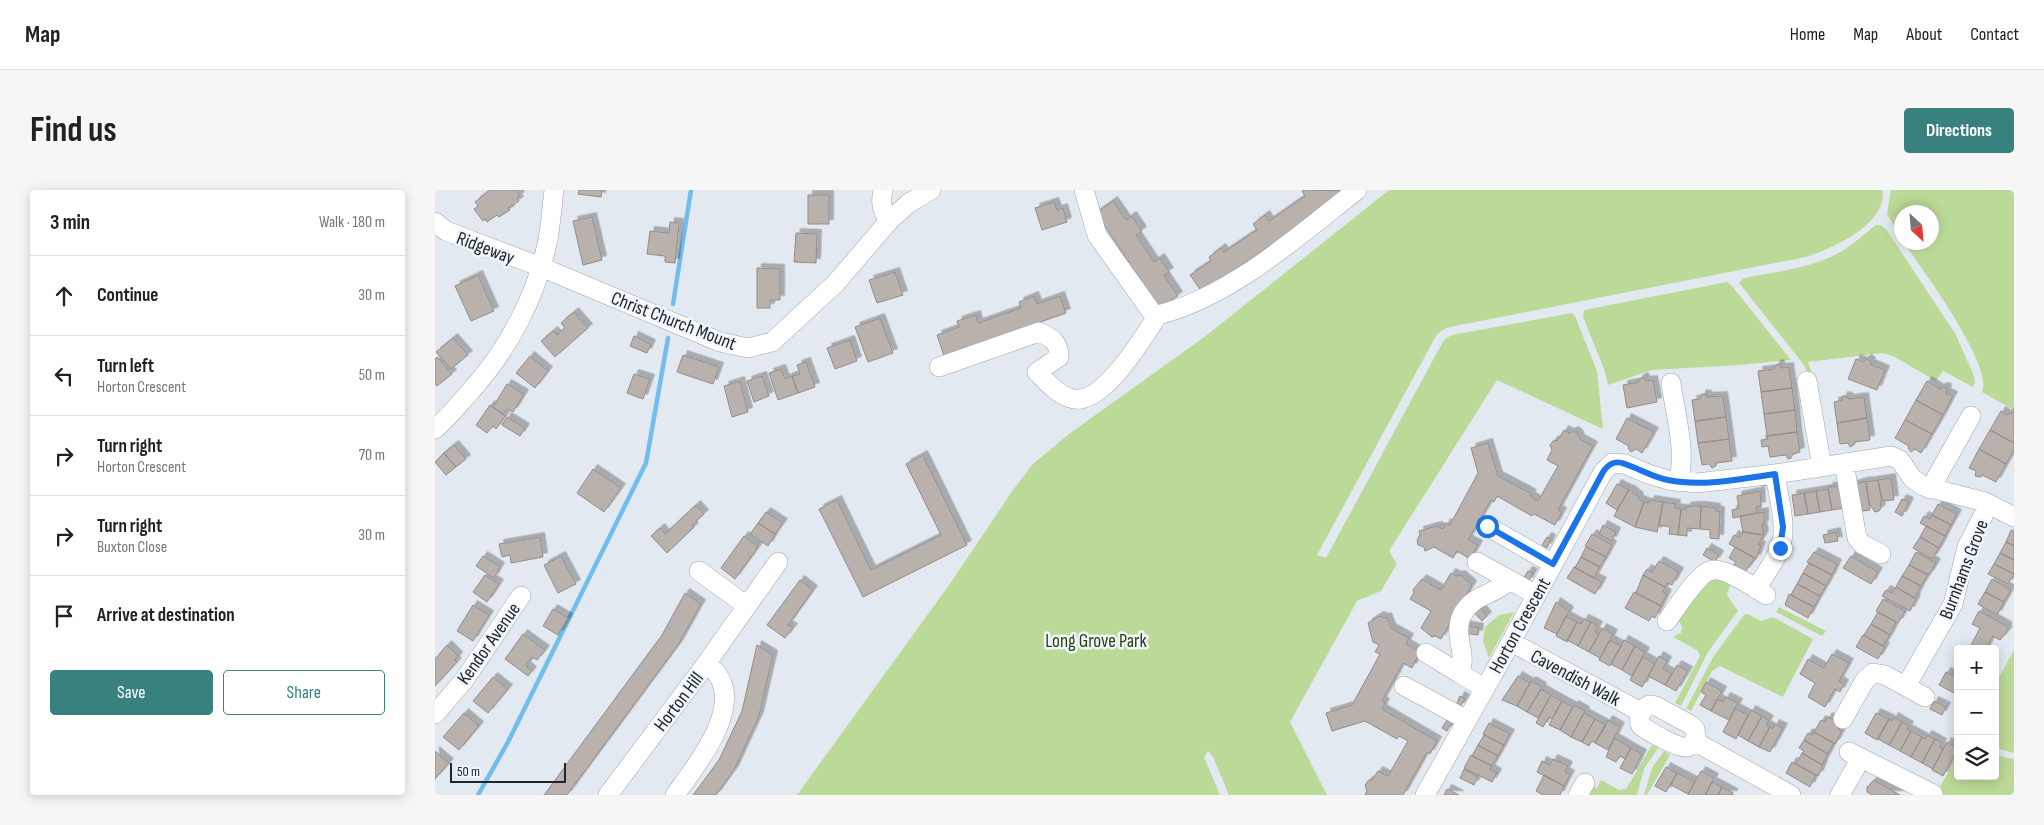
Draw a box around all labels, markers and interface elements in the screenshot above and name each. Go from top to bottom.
text: Map [25,20,60,49]
text: Home [1790,24,1825,45]
text: Map [1853,24,1878,45]
text: About [1906,24,1942,45]
text: Contact [1970,24,2019,45]
button: Directions [1904,108,2014,153]
text: Find us [30,109,117,152]
north arrow [1894,205,1939,250]
text: 3 min [50,210,90,235]
text: Walk · 180 m [319,213,385,232]
street label: Ridgeway [453,227,518,270]
icon: ahead [50,282,78,310]
text: Continue [97,284,158,307]
text: 30 m [358,286,385,305]
street label: Christ Church Mount [608,287,740,356]
text: Turn left [97,355,154,378]
icon: left [50,362,78,390]
text: 50 m [359,366,385,385]
text: Horton Crescent [97,378,186,397]
text: Turn right [97,435,162,458]
icon: right [50,442,78,470]
text: 70 m [359,446,385,465]
text: Horton Crescent [97,458,186,477]
text: Turn right [97,515,162,538]
route start [1476,515,1499,538]
street label: Burnhams Grove [1935,517,1994,623]
icon: right [50,522,78,550]
text: 30 m [358,526,385,545]
route end [1769,537,1792,560]
text: Buxton Close [97,538,167,557]
street label: Horton Crescent [1485,574,1556,678]
street label: Kendor Avenue [453,598,526,689]
icon: arrive [50,602,78,630]
text: Arrive at destination [97,604,235,627]
park label: Long Grove Park [1045,630,1147,653]
street label: Cavendish Walk [1526,645,1625,712]
map controls [1954,645,1999,780]
button: + [1954,645,1999,690]
street label: Horton Hill [650,668,709,736]
button: Save [50,670,213,715]
button: Share [223,670,385,715]
button: − [1954,690,1999,735]
button: layers [1954,735,1999,780]
scale bar [450,760,566,783]
text: 50 m [457,763,480,780]

